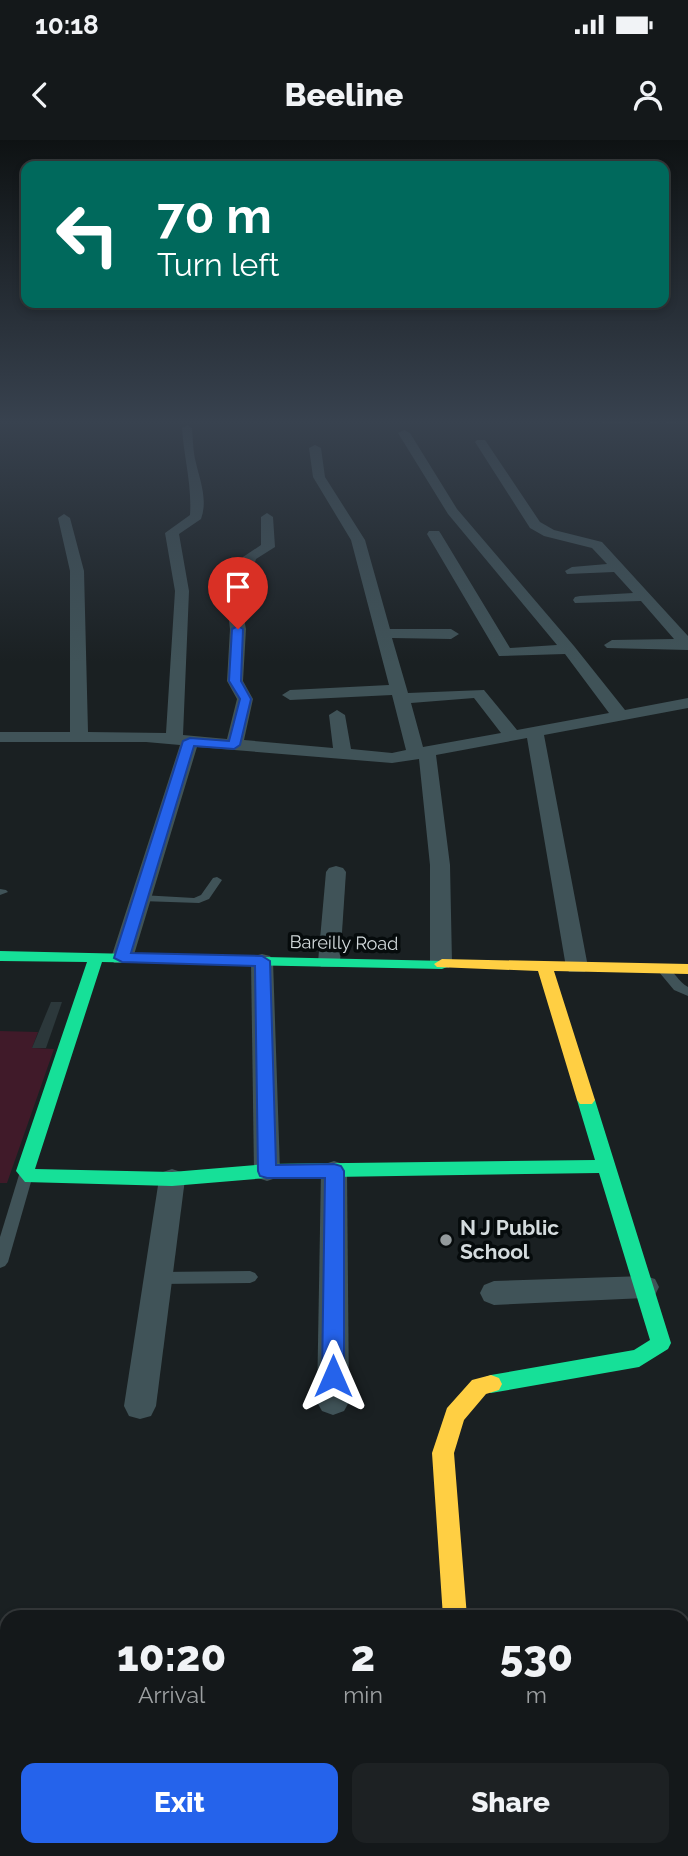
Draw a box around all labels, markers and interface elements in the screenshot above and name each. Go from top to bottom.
text: 10:18 [35,10,99,40]
icon: back [21,76,59,114]
text: Beeline [285,76,403,113]
icon: person [629,76,667,114]
text: 70 m [157,187,272,244]
icon: left [42,189,133,280]
text: Turn left [157,246,279,283]
pin [208,557,268,629]
icon: arrive [219,568,257,606]
street label: Bareilly Road [289,931,399,954]
place label: N J Public School [460,1215,559,1264]
marker: N J Public School [438,1232,454,1248]
position arrow [296,1339,370,1413]
text: 10:20 [117,1632,226,1681]
text: 2 [351,1632,375,1681]
text: 530 [500,1632,573,1681]
text: Arrival [138,1681,205,1708]
text: min [343,1681,383,1708]
text: m [526,1681,547,1708]
button: Exit [21,1763,338,1843]
button: Share [352,1763,669,1843]

